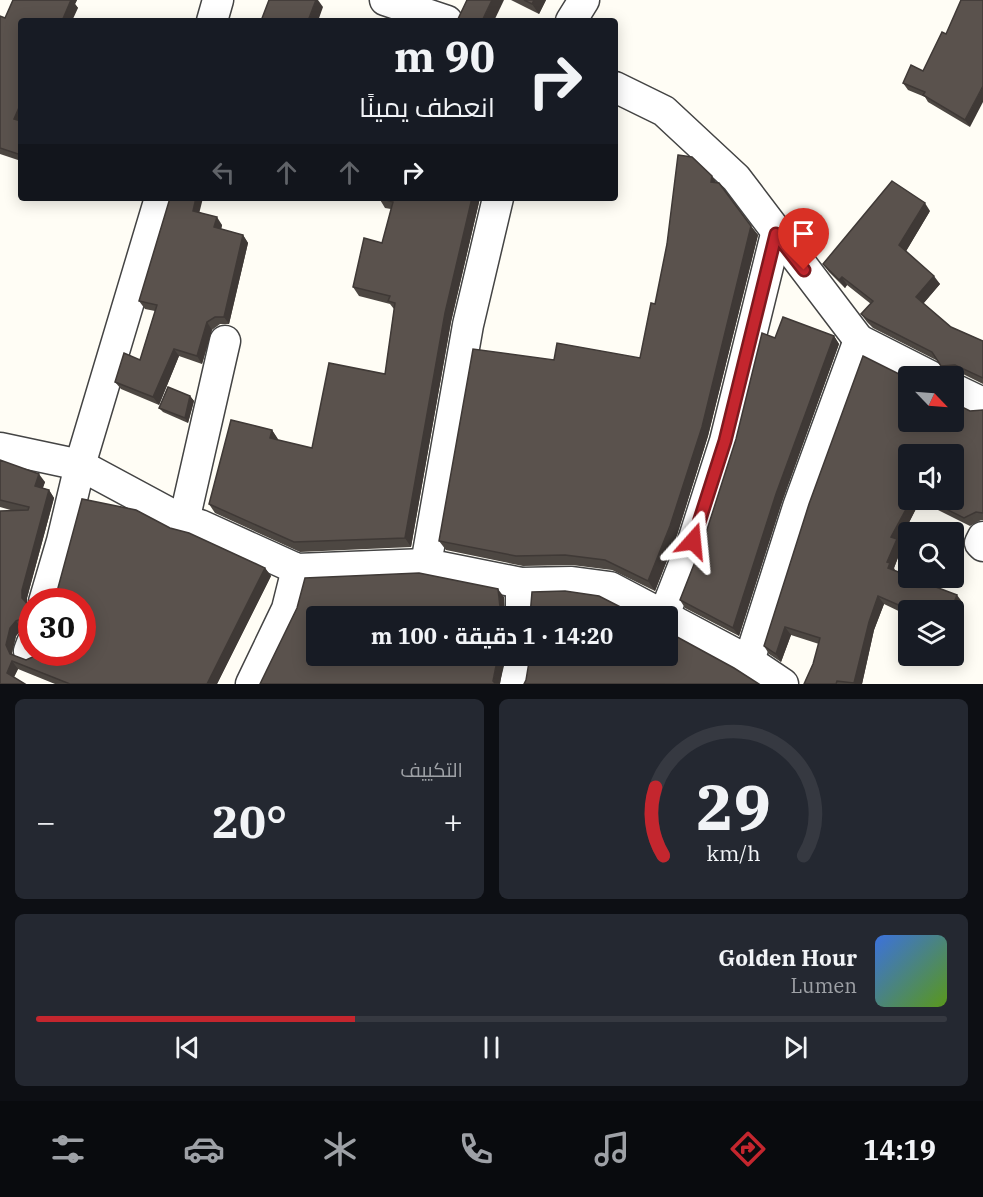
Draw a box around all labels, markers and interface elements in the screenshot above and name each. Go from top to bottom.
text: 90 m [394,29,495,84]
icon: right [516,42,594,120]
text: انعطف يمينًا [359,89,495,124]
icon: left [207,156,240,189]
icon: ahead [270,156,303,189]
icon: ahead [333,156,366,189]
icon: right [396,156,429,189]
pin [778,208,829,270]
icon: arrive [787,217,820,250]
north arrow [898,366,964,432]
map controls [898,366,964,666]
button: sound [898,444,964,510]
position arrow [661,509,725,573]
button: search [898,522,964,588]
speed limit sign: 30 [18,588,96,666]
button: layers [898,600,964,666]
text: 14:20 · 1 دقيقة · 100 m [371,621,613,650]
text: التكييف [400,756,463,783]
text: 29 [696,766,771,847]
text: 20° [212,792,287,850]
text: − [36,800,56,843]
text: + [443,800,463,843]
text: km/h [706,839,761,867]
text: Golden Hour [718,943,857,972]
text: Lumen [790,972,857,999]
icon: previous [171,1031,204,1064]
icon: pause [475,1031,508,1064]
icon: next [779,1031,812,1064]
icon: filters [47,1128,89,1170]
icon: car [183,1128,225,1170]
icon: climate [319,1128,361,1170]
icon: phone [455,1128,497,1170]
icon: music [591,1128,633,1170]
icon: directions [727,1128,769,1170]
text: 14:19 [863,1132,936,1167]

